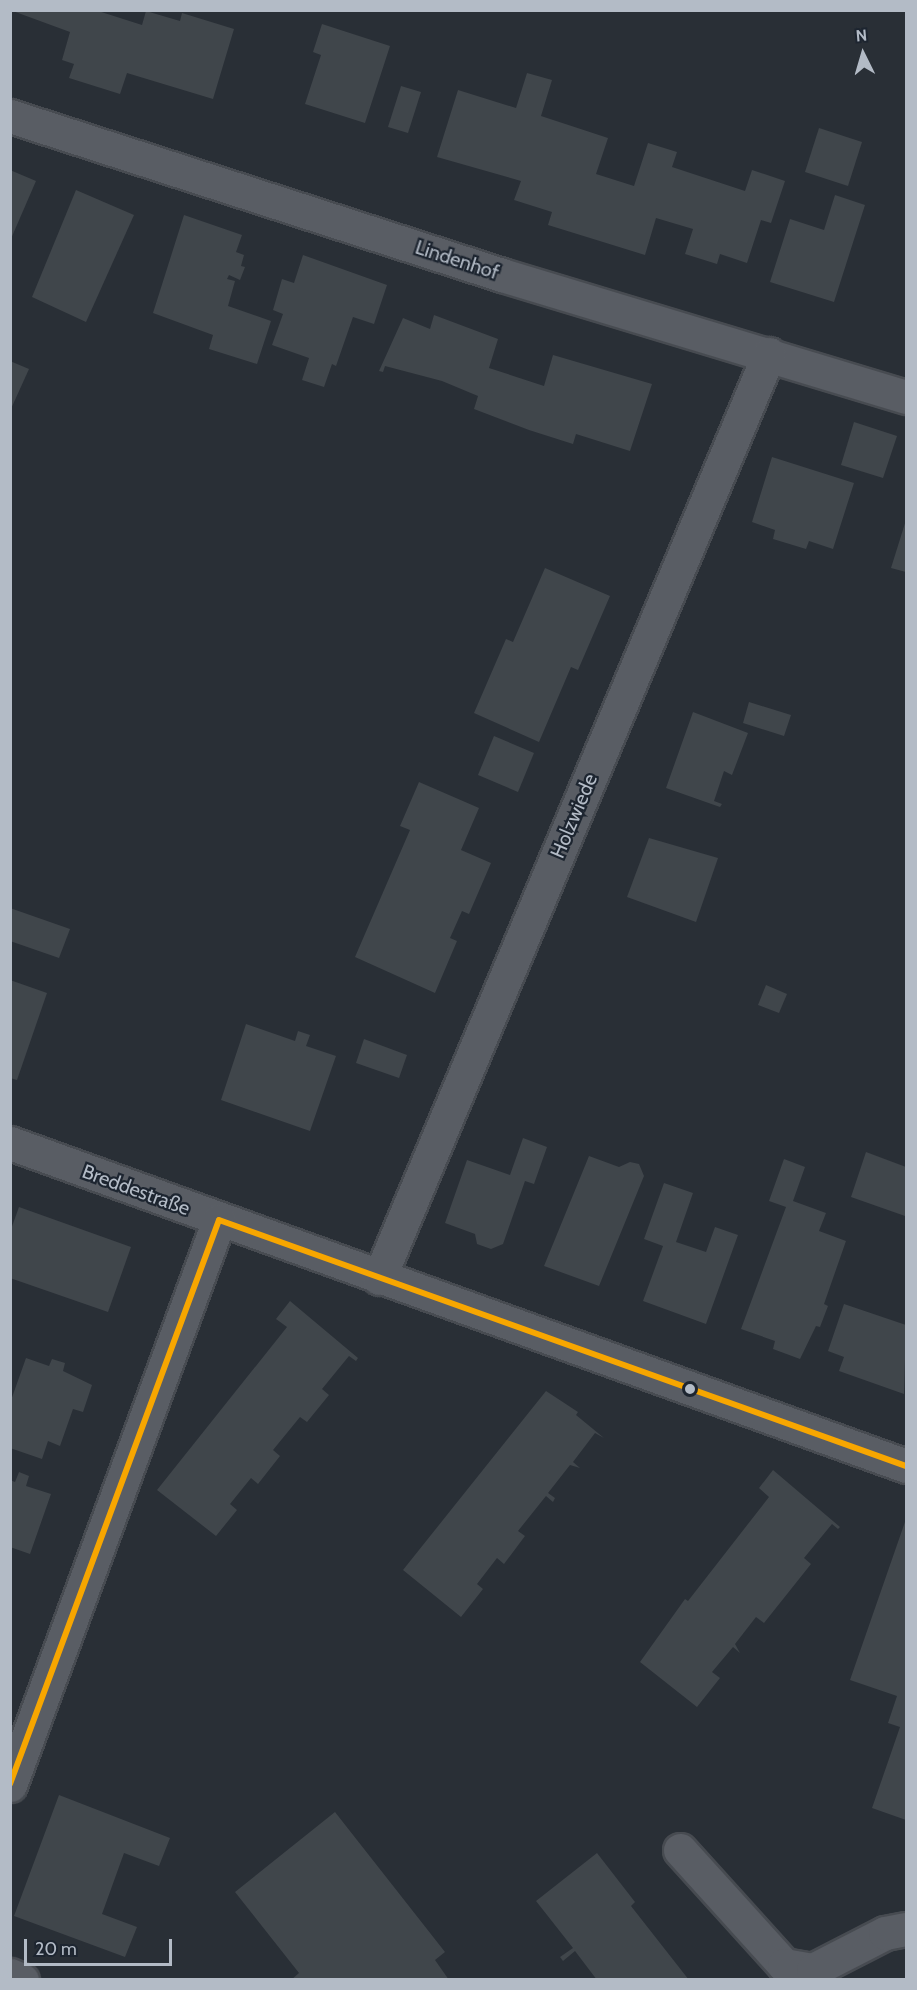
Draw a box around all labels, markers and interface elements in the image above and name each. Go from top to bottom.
north arrow [833,24,893,84]
text: N [855,26,868,46]
street label: Lindenhof [412,235,502,285]
street label: Holzwiede [546,770,602,862]
street label: Breddestraße [79,1159,193,1221]
unlabelled marker [684,1383,696,1395]
scale bar [27,1927,176,1965]
text: 20 m [35,1938,77,1960]

